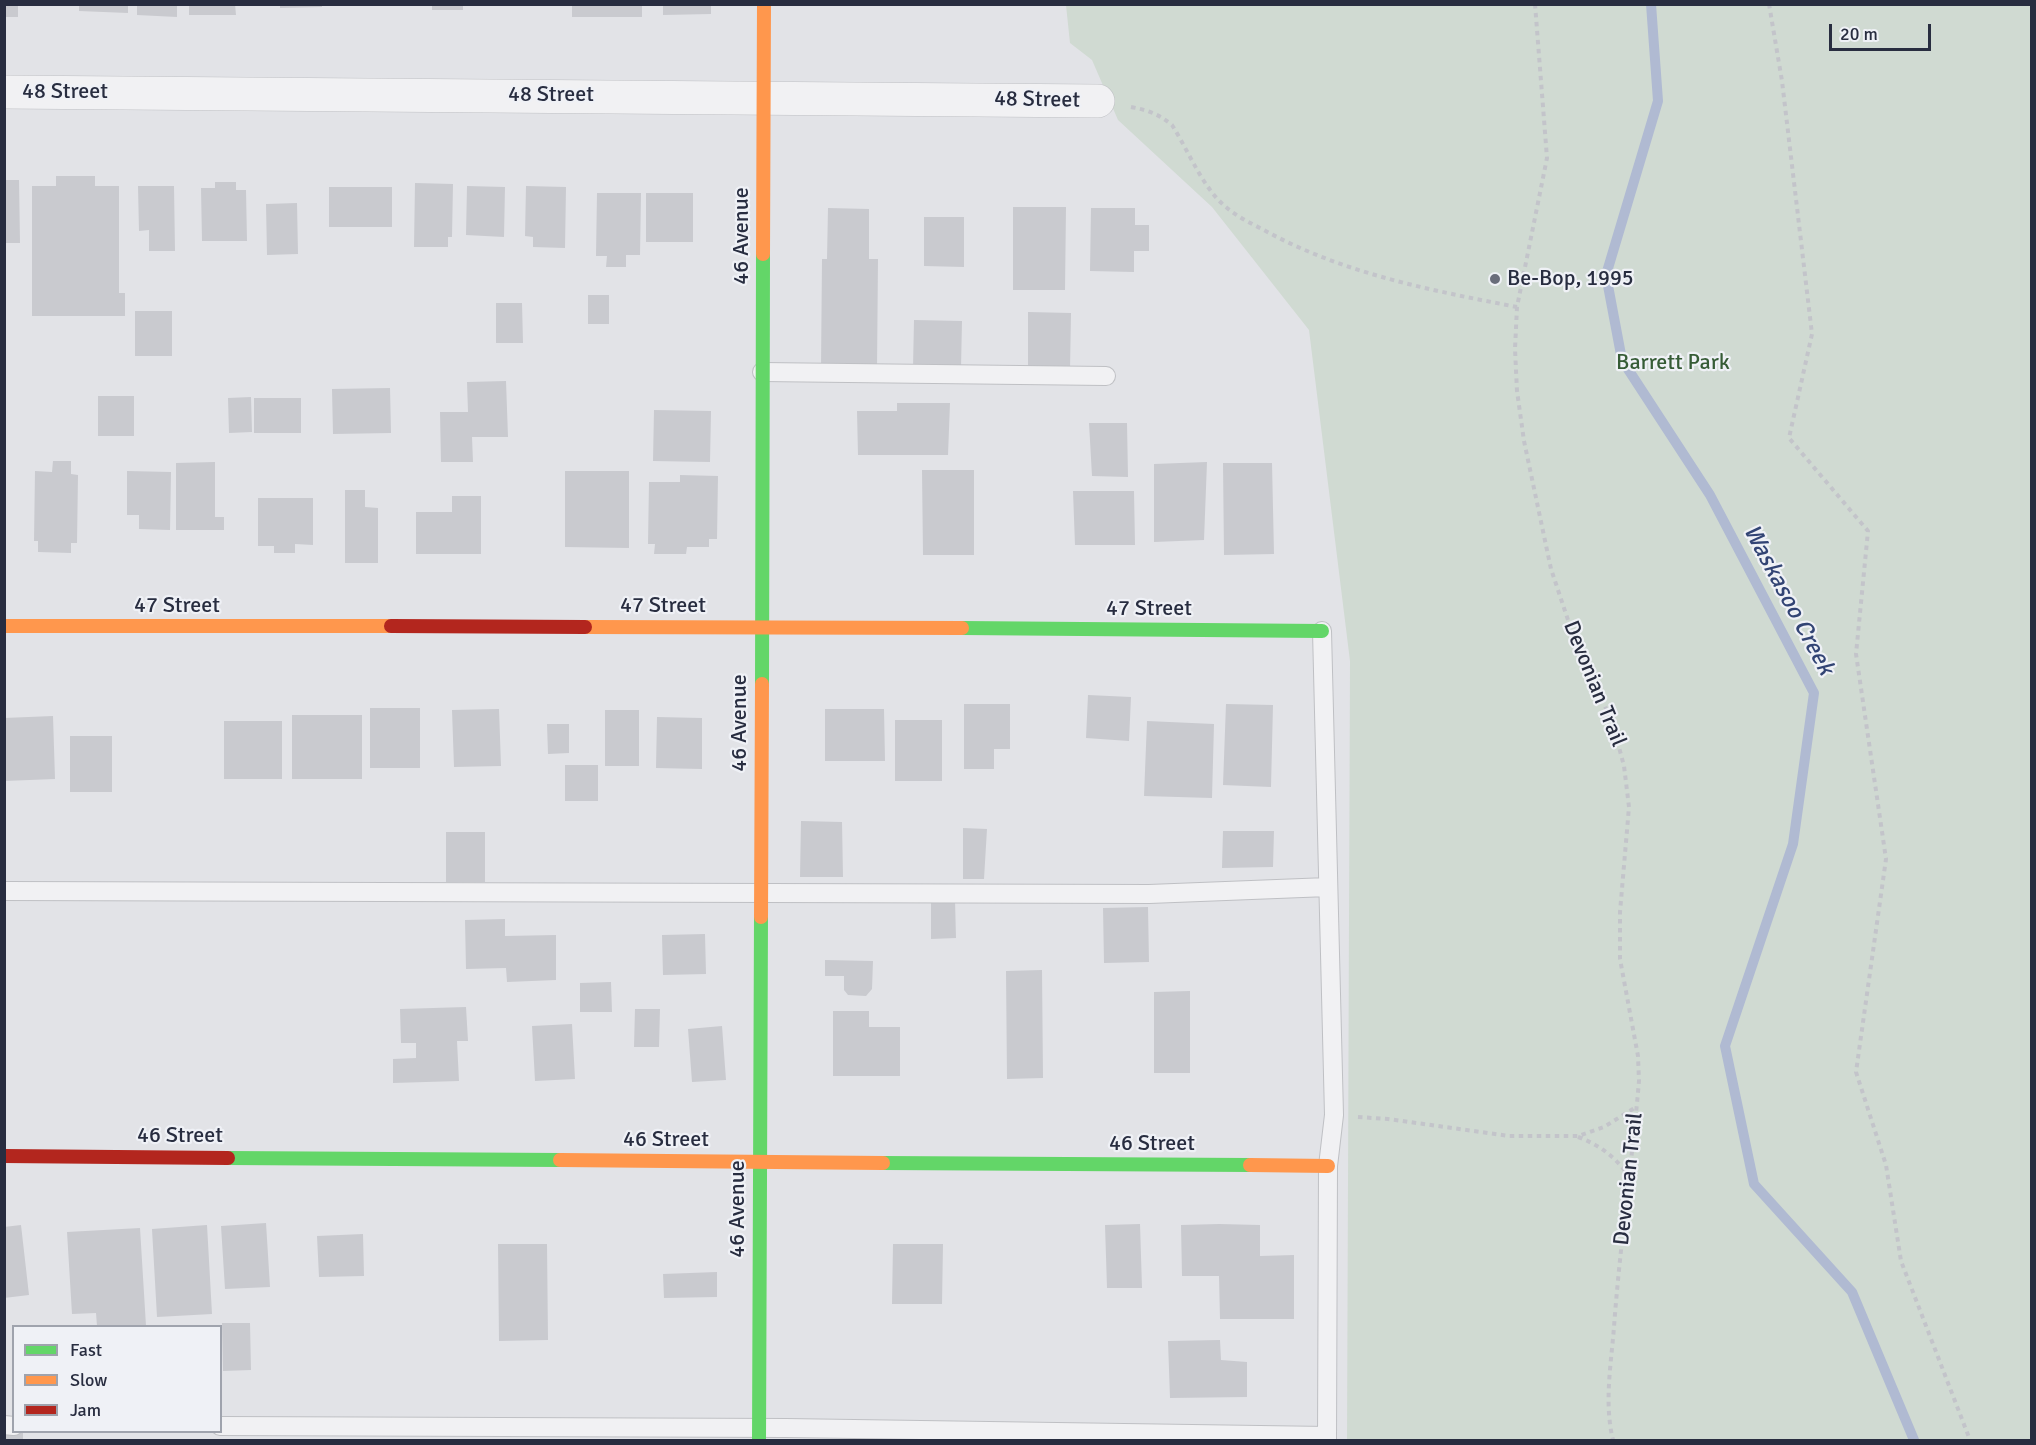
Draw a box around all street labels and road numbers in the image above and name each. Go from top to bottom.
street label: 48 Street [22,79,108,105]
street label: 48 Street [508,82,594,108]
street label: 48 Street [994,86,1080,114]
street label: 46 Avenue [729,187,755,285]
street label: 47 Street [134,593,220,619]
street label: 47 Street [620,593,706,619]
street label: 47 Street [1106,596,1192,622]
street label: Devonian Trail [1557,617,1631,751]
street label: 46 Avenue [727,674,753,772]
street label: Devonian Trail [1609,1111,1649,1247]
street label: 46 Street [137,1123,223,1149]
street label: 46 Street [623,1127,709,1153]
street label: 46 Street [1109,1131,1195,1157]
street label: 46 Avenue [725,1160,751,1258]

